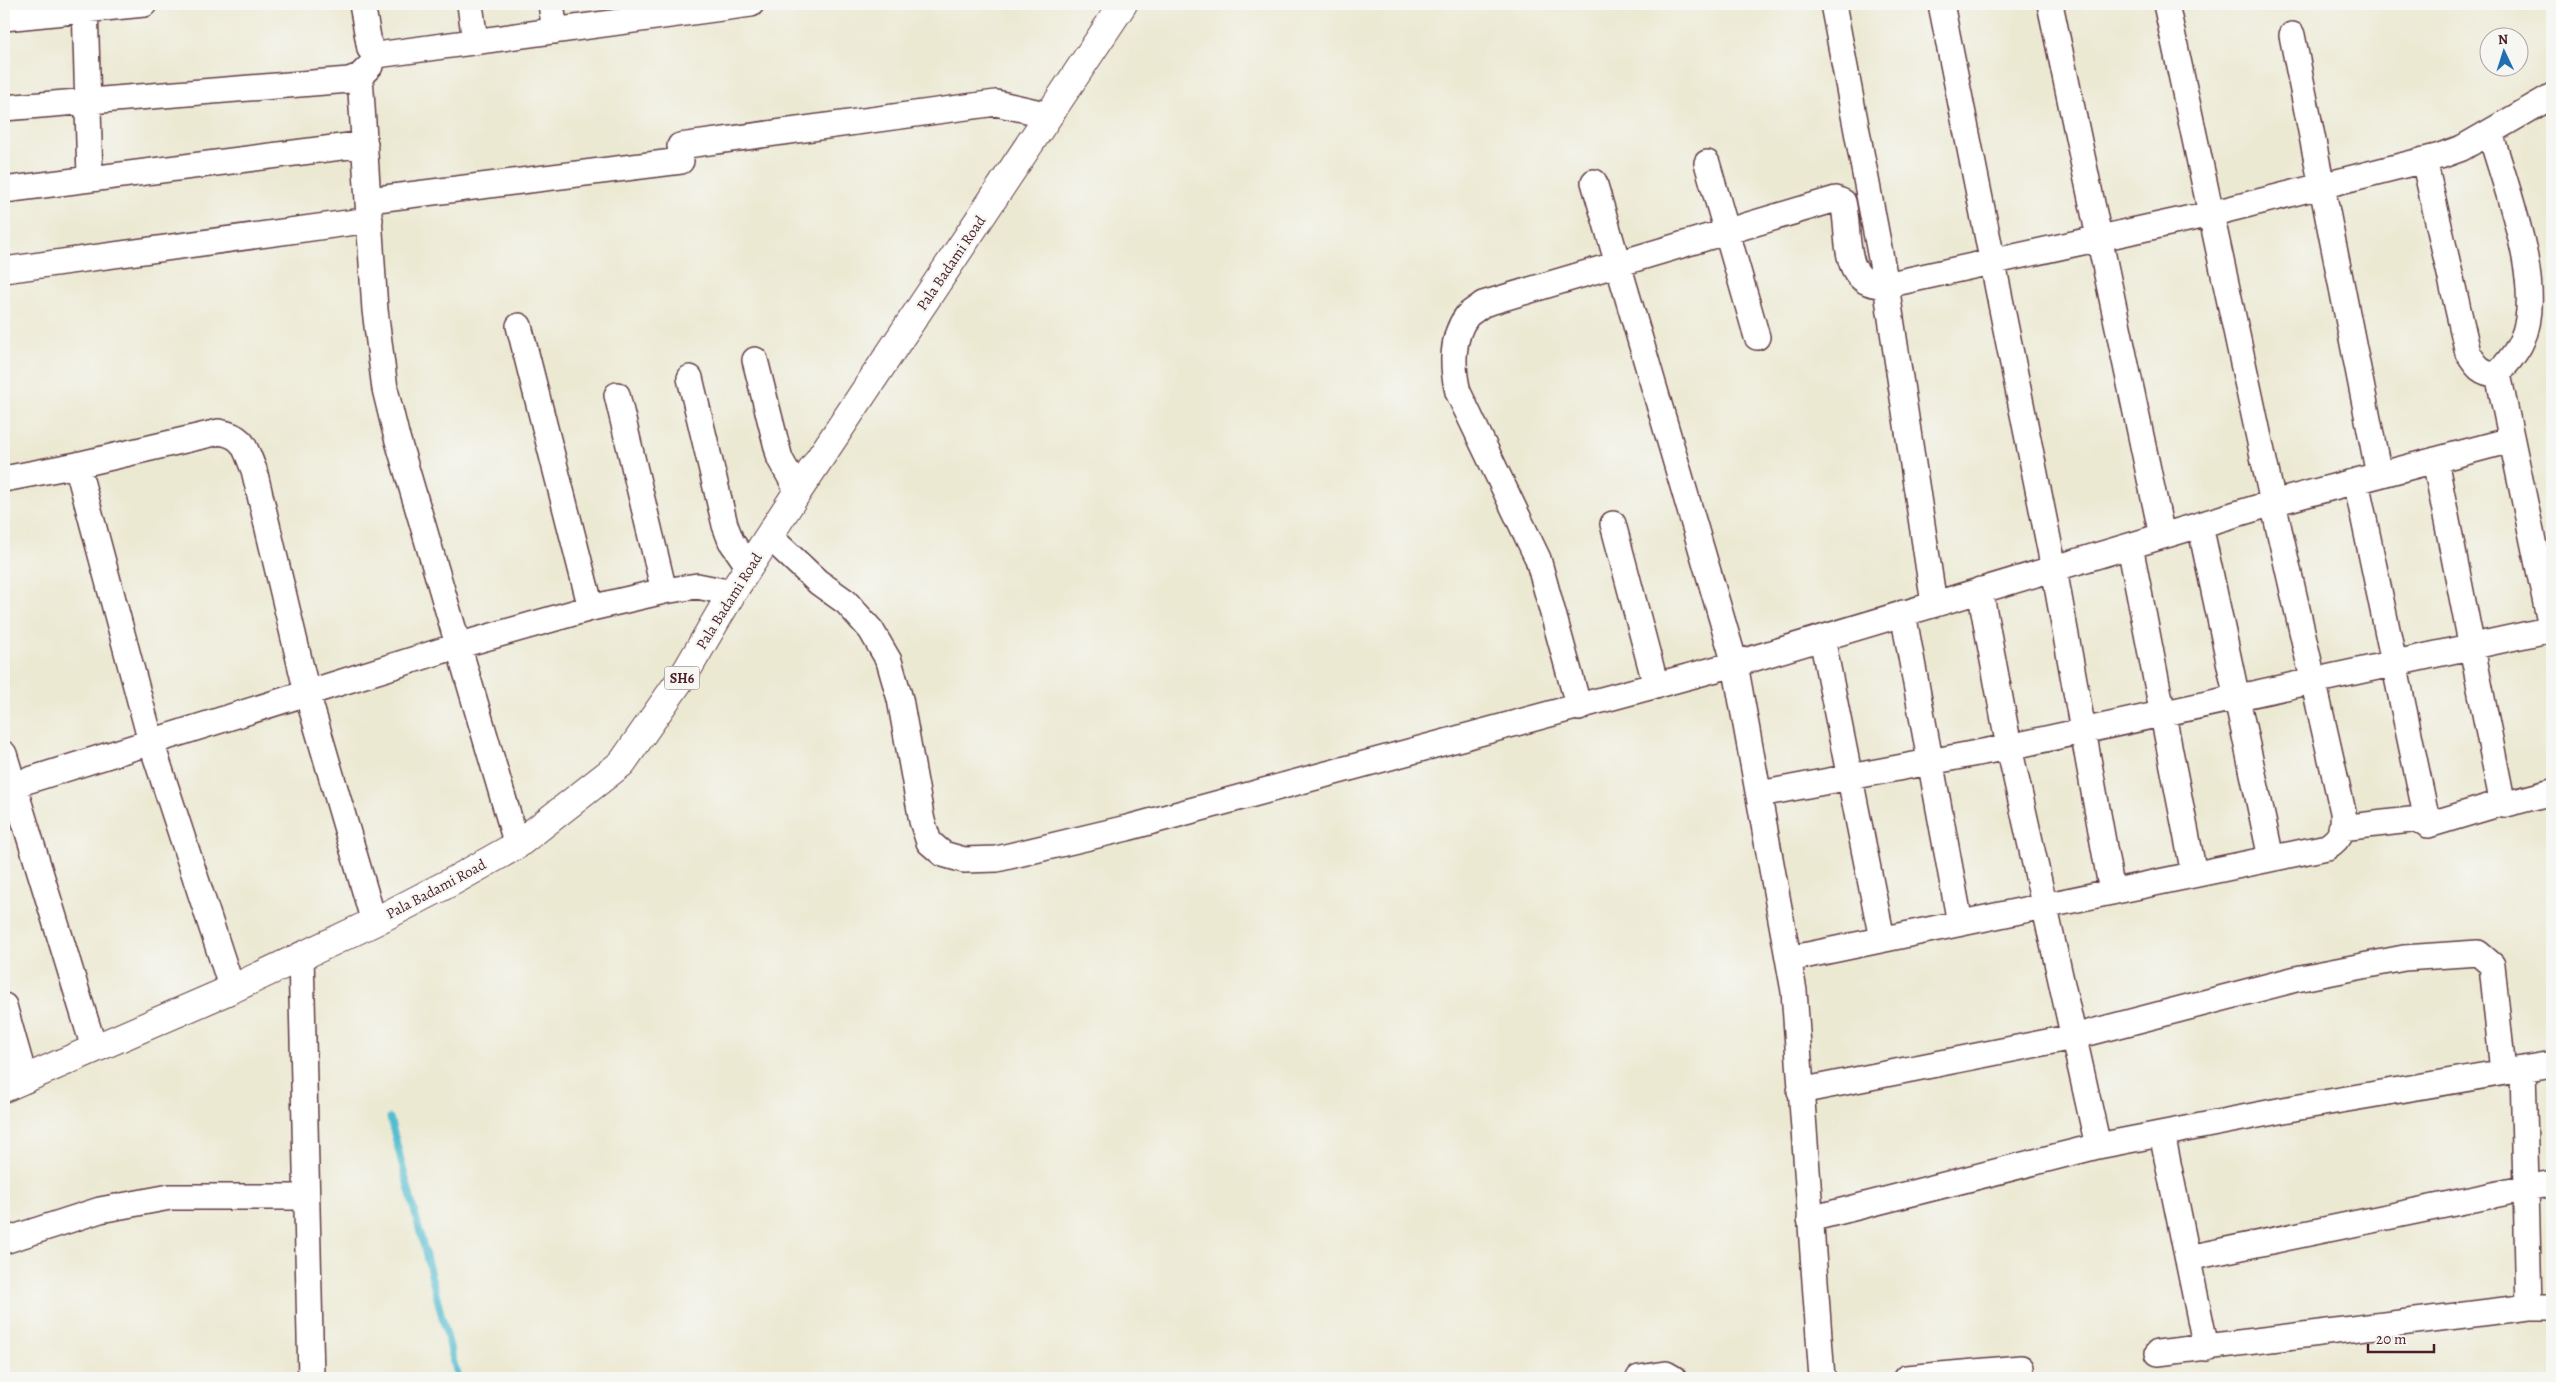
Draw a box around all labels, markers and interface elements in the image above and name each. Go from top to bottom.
north arrow [2478,28,2528,78]
text: N [2497,30,2509,49]
street label: Pala Badami Road [912,211,991,314]
street label: Pala Badami Road [691,548,767,653]
road number: SH6 [664,666,700,690]
street label: Pala Badami Road [383,854,490,924]
scale bar [2368,1322,2435,1354]
text: 20 m [2376,1329,2407,1349]

